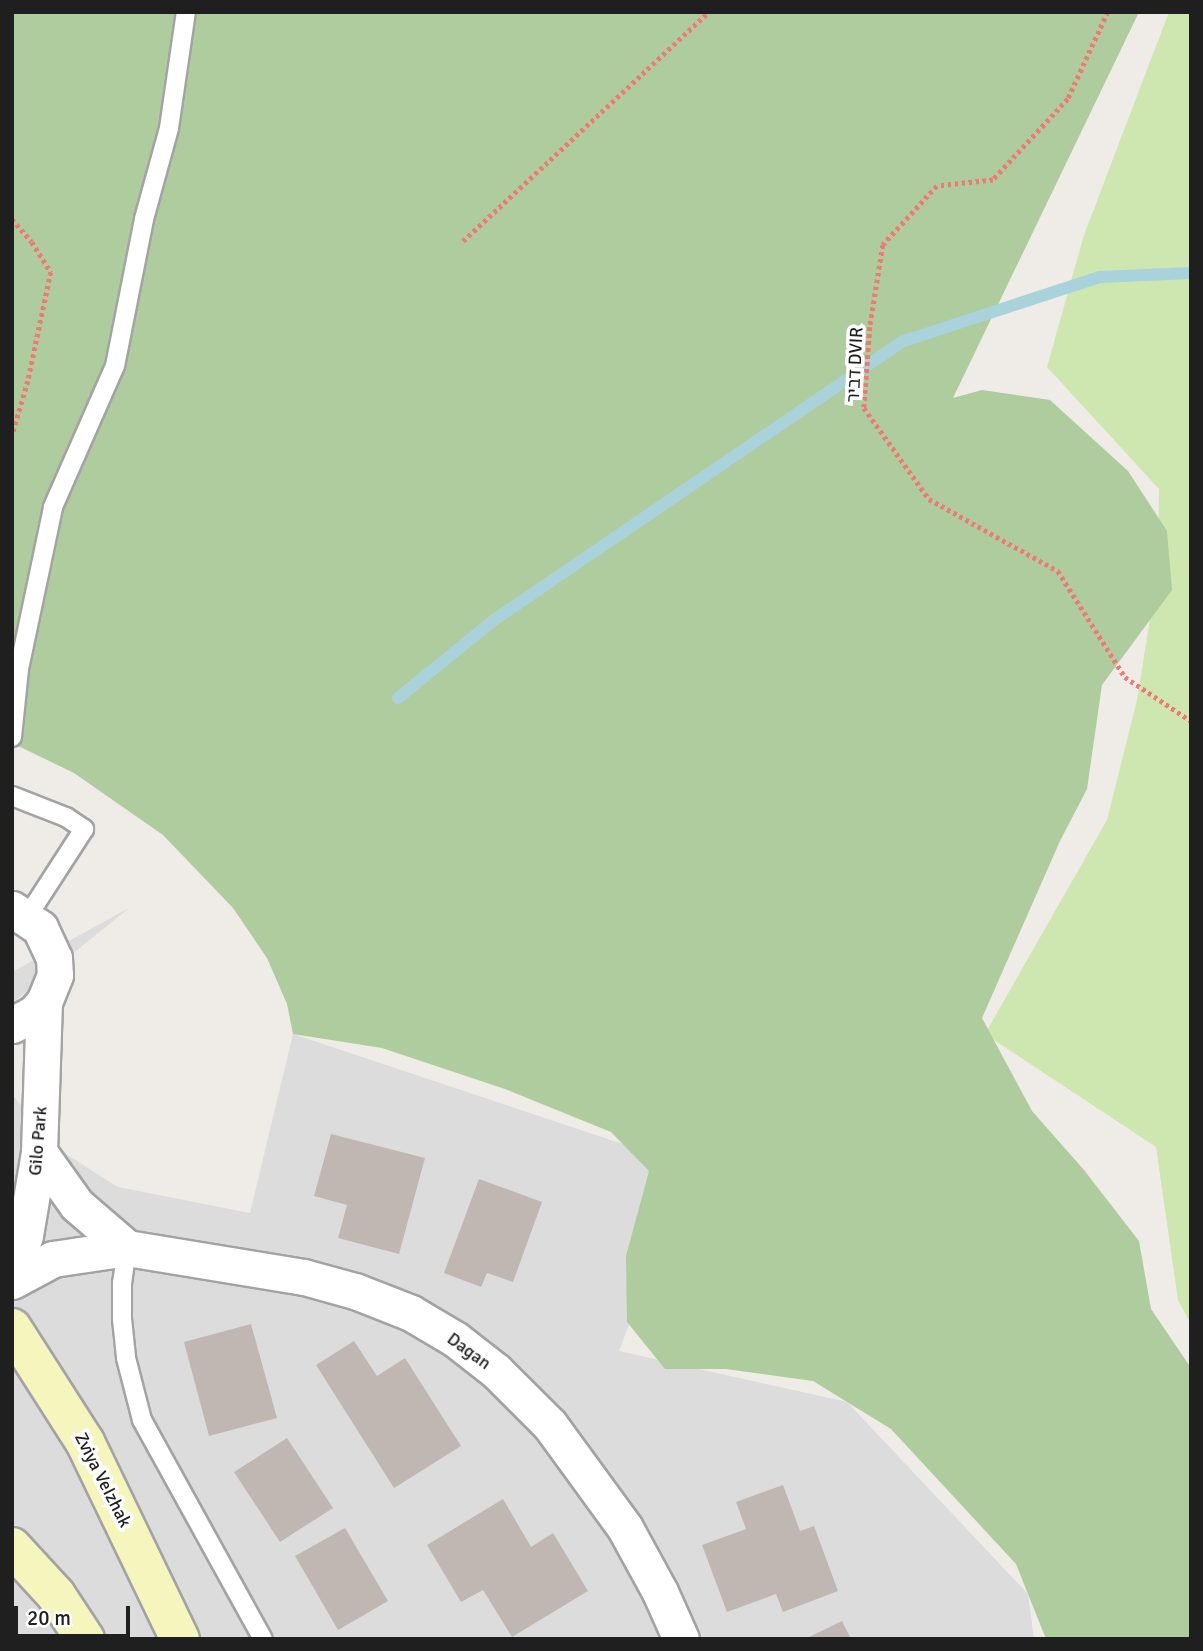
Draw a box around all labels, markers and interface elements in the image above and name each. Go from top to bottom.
street label: דביר DVIR [842,327,868,403]
street label: Gilo Park [24,1105,52,1177]
street label: Dagan [443,1328,495,1374]
street label: Zviya VeIzhak [70,1429,136,1531]
scale bar [18,1592,133,1636]
text: 20 m [27,1605,71,1631]

